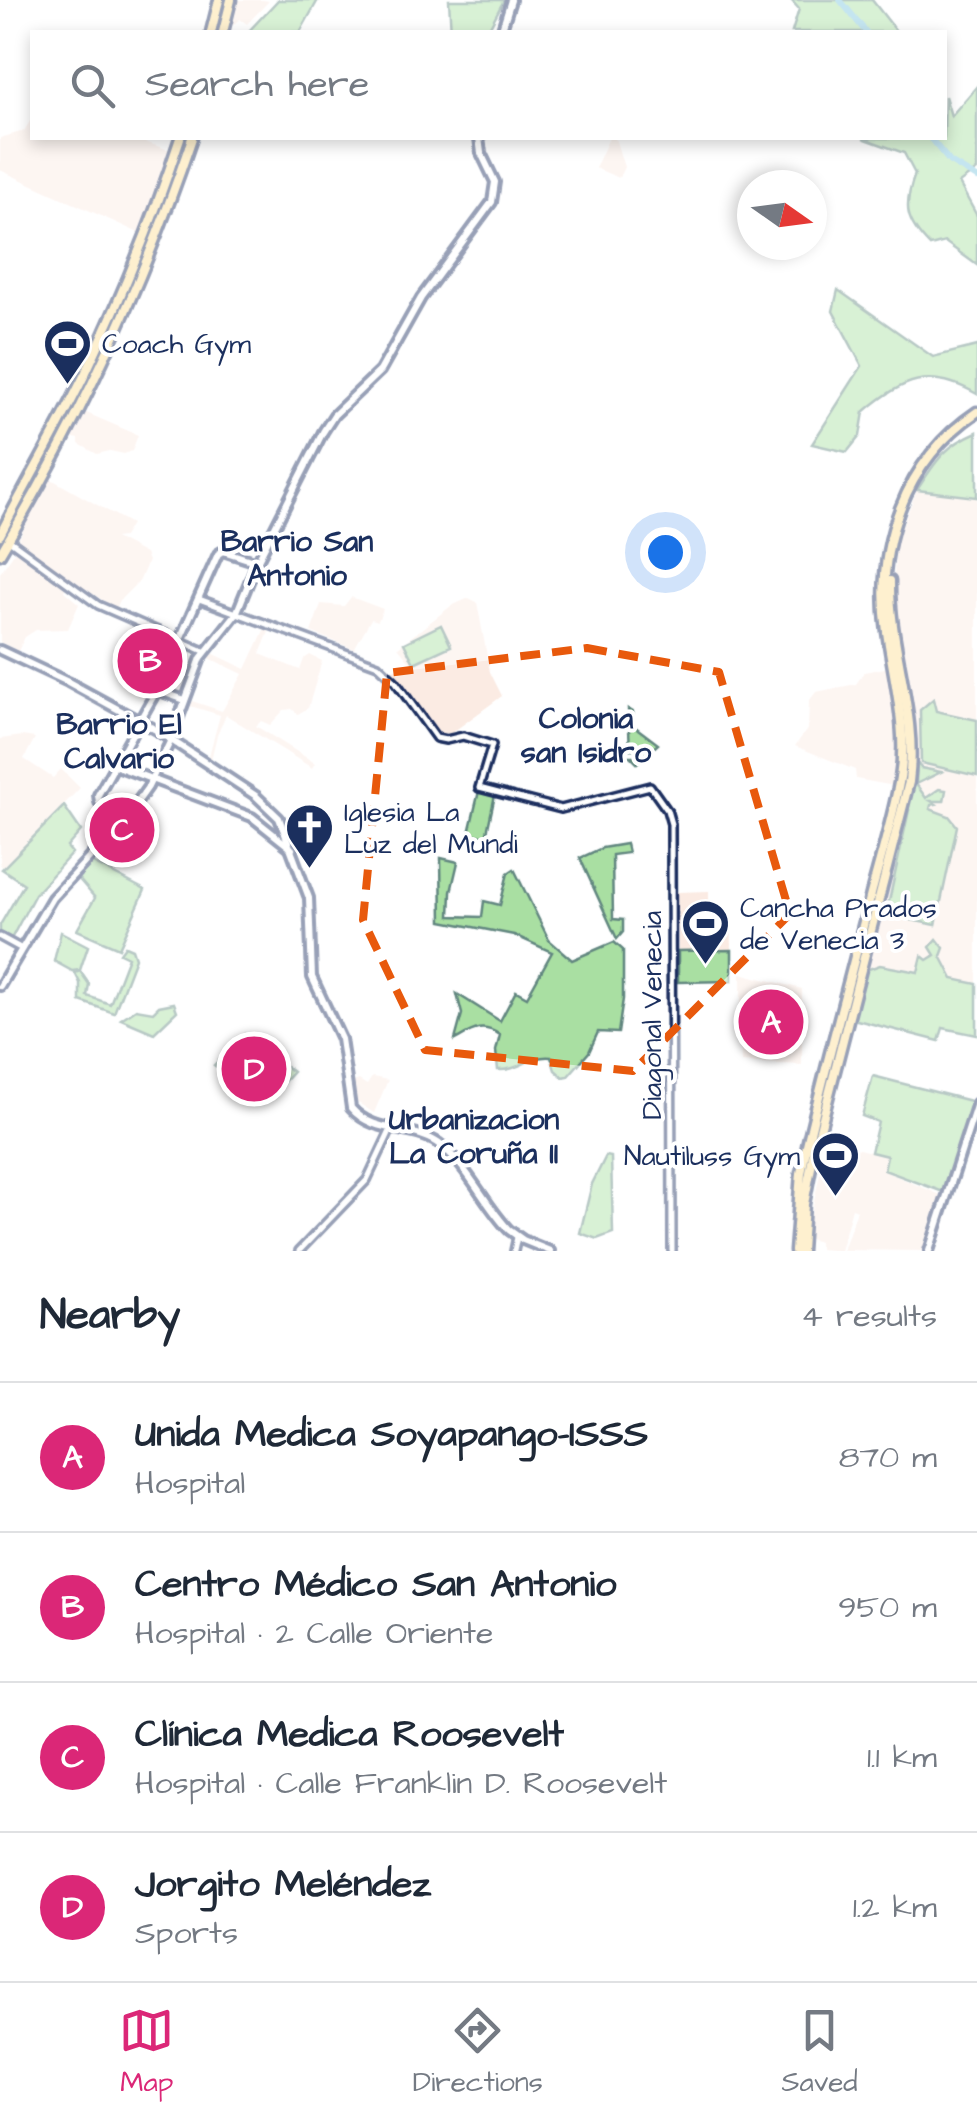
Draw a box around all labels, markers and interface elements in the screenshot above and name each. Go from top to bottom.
search box [30,30,947,140]
icon: search [65,58,120,113]
text: Search here [145,59,369,111]
north arrow [737,170,827,260]
sports icon: Coach Gym [41,318,93,386]
place label: Coach Gym [102,325,251,366]
district label: Barrio San Antonio [221,521,373,597]
your location [640,527,691,578]
pin: B [118,624,182,698]
district label: Colonia san Isidro [521,698,651,774]
district label: Barrio El Calvario [56,704,182,780]
pin: C [90,792,154,868]
place label: Iglesia La Luz del Mundi [344,793,518,864]
church icon: Iglesia La Luz del Mundi [283,802,335,870]
place label: Cancha Prados de Venecia 3 [740,889,937,960]
sports icon: Cancha Prados de Venecia 3 [679,898,731,966]
street label: Diagonal Venecia [633,911,673,1119]
pin: A [738,984,804,1060]
pin: D [222,1032,286,1106]
district label: Urbanizacion La Coruña II [389,1099,559,1175]
sports icon: Nautiluss Gym [809,1130,861,1198]
place label: Nautiluss Gym [624,1137,800,1178]
text: Nearby [40,1287,180,1345]
text: 4 results [801,1294,937,1339]
text: Unida Medica Soyapango-ISSS [135,1409,648,1461]
text: A [62,1435,83,1480]
text: 870 m [839,1435,937,1480]
text: Hospital [135,1461,245,1506]
text: Centro Médico San Antonio [135,1559,616,1611]
text: B [61,1585,84,1630]
text: 950 m [838,1585,937,1630]
text: Hospital · 2 Calle Oriente [135,1611,493,1656]
text: Clínica Medica Roosevelt [135,1709,564,1761]
text: C [61,1735,84,1780]
text: 1.1 km [867,1735,937,1780]
text: Hospital · Calle Franklin D. Roosevelt [135,1761,667,1806]
text: Jorgito Meléndez [135,1859,431,1911]
text: D [62,1885,83,1930]
text: 1.2 km [853,1885,937,1930]
text: Sports [135,1911,238,1956]
tab: Map [119,2003,174,2102]
tab: Directions [413,2003,543,2102]
tab: Saved [781,2003,858,2102]

